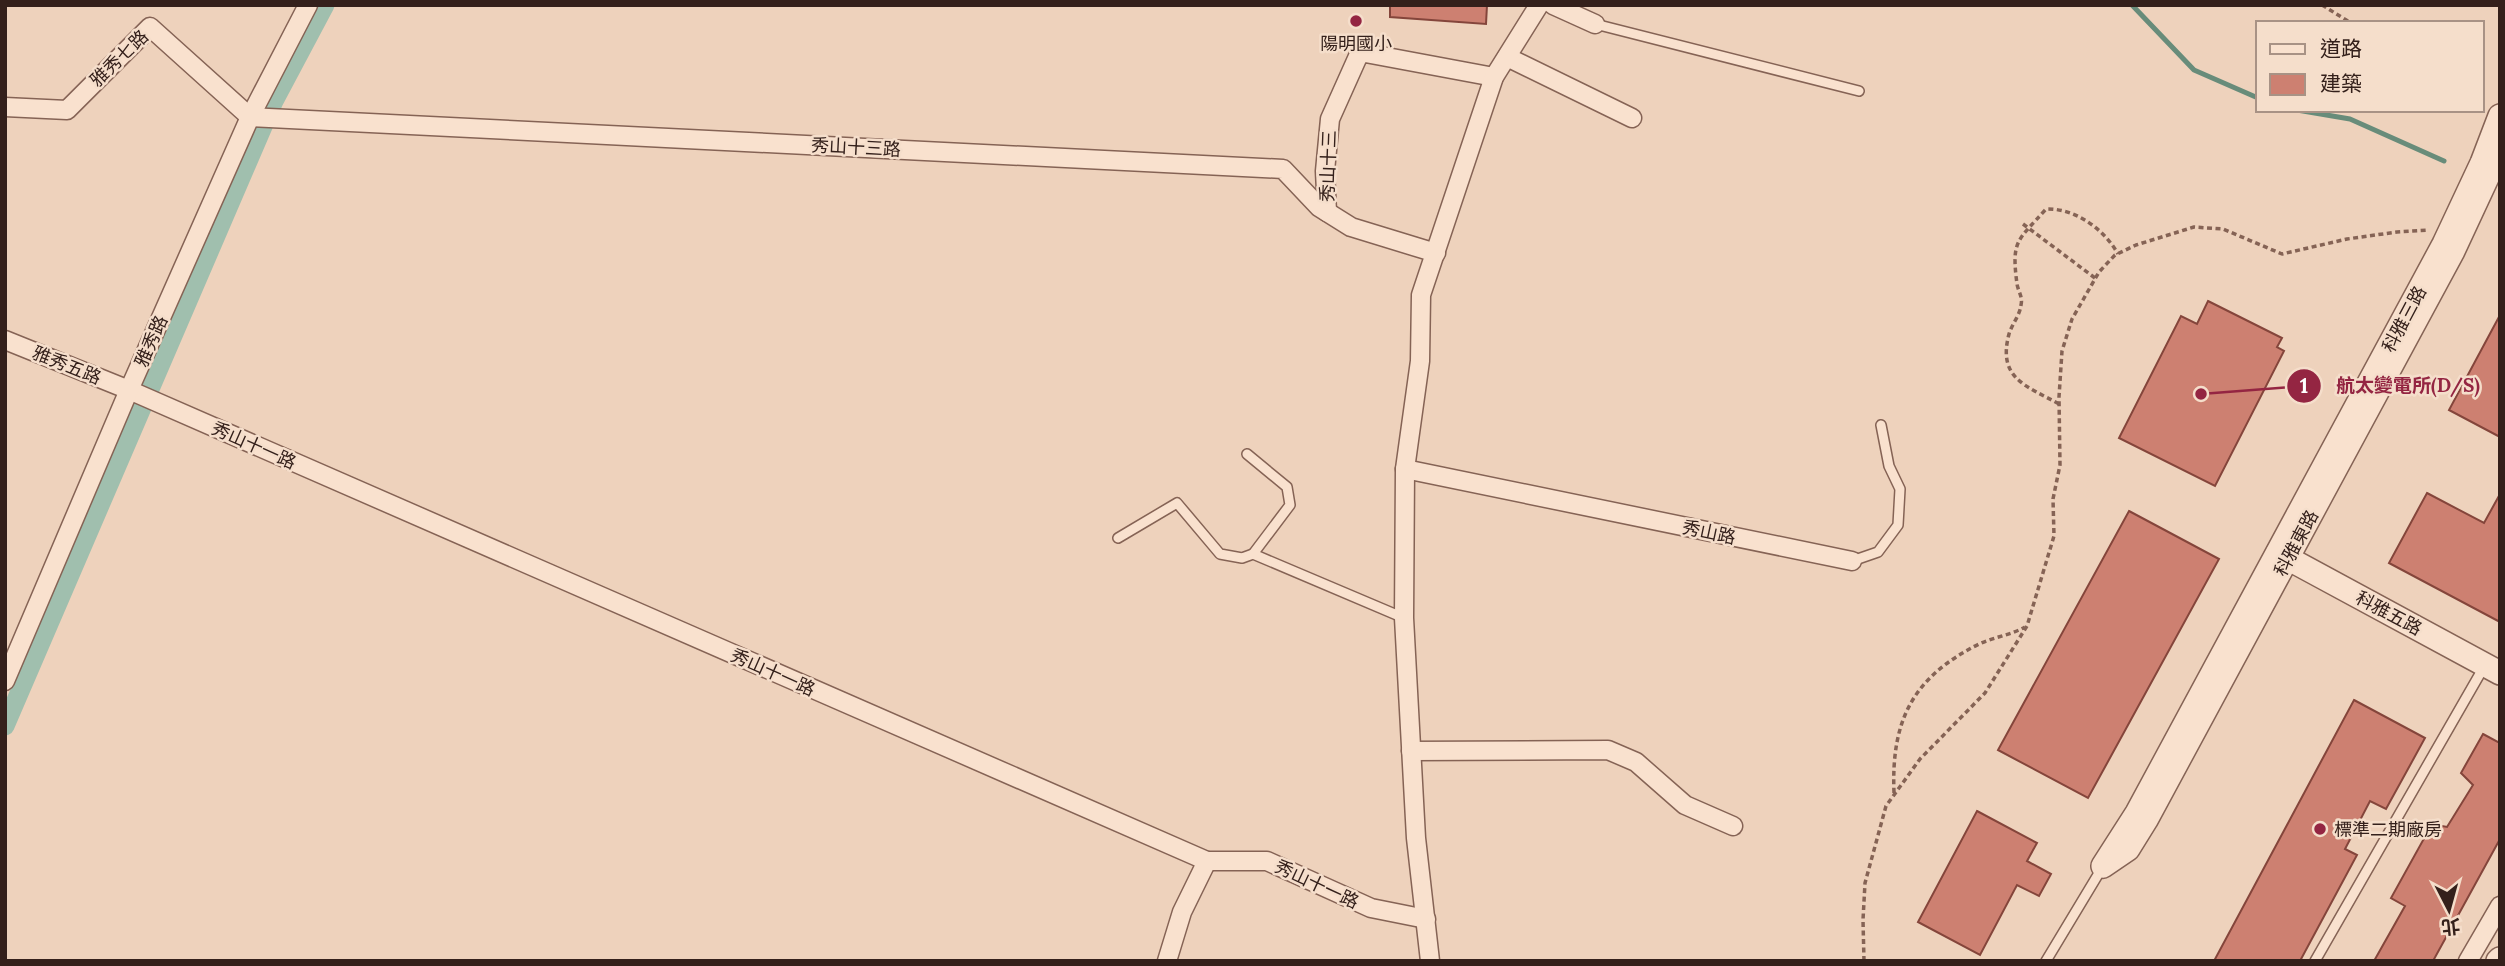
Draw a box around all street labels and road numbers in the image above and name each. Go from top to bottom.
street label: 雅秀七路 [85,25,153,91]
street label: 秀山十三 [1315,130,1341,202]
street label: 秀山十三路 [810,133,902,161]
street label: 科雅三路 [2377,282,2431,356]
street label: 雅秀路 [130,312,172,370]
street label: 雅秀五路 [29,341,105,389]
street label: 秀山十一路 [208,416,300,474]
street label: 科雅東路 [2269,506,2323,580]
street label: 秀山路 [1680,515,1738,549]
street label: 科雅五路 [2352,586,2426,640]
street label: 秀山十一路 [727,643,819,701]
street label: 秀山十一路 [1271,855,1363,913]

